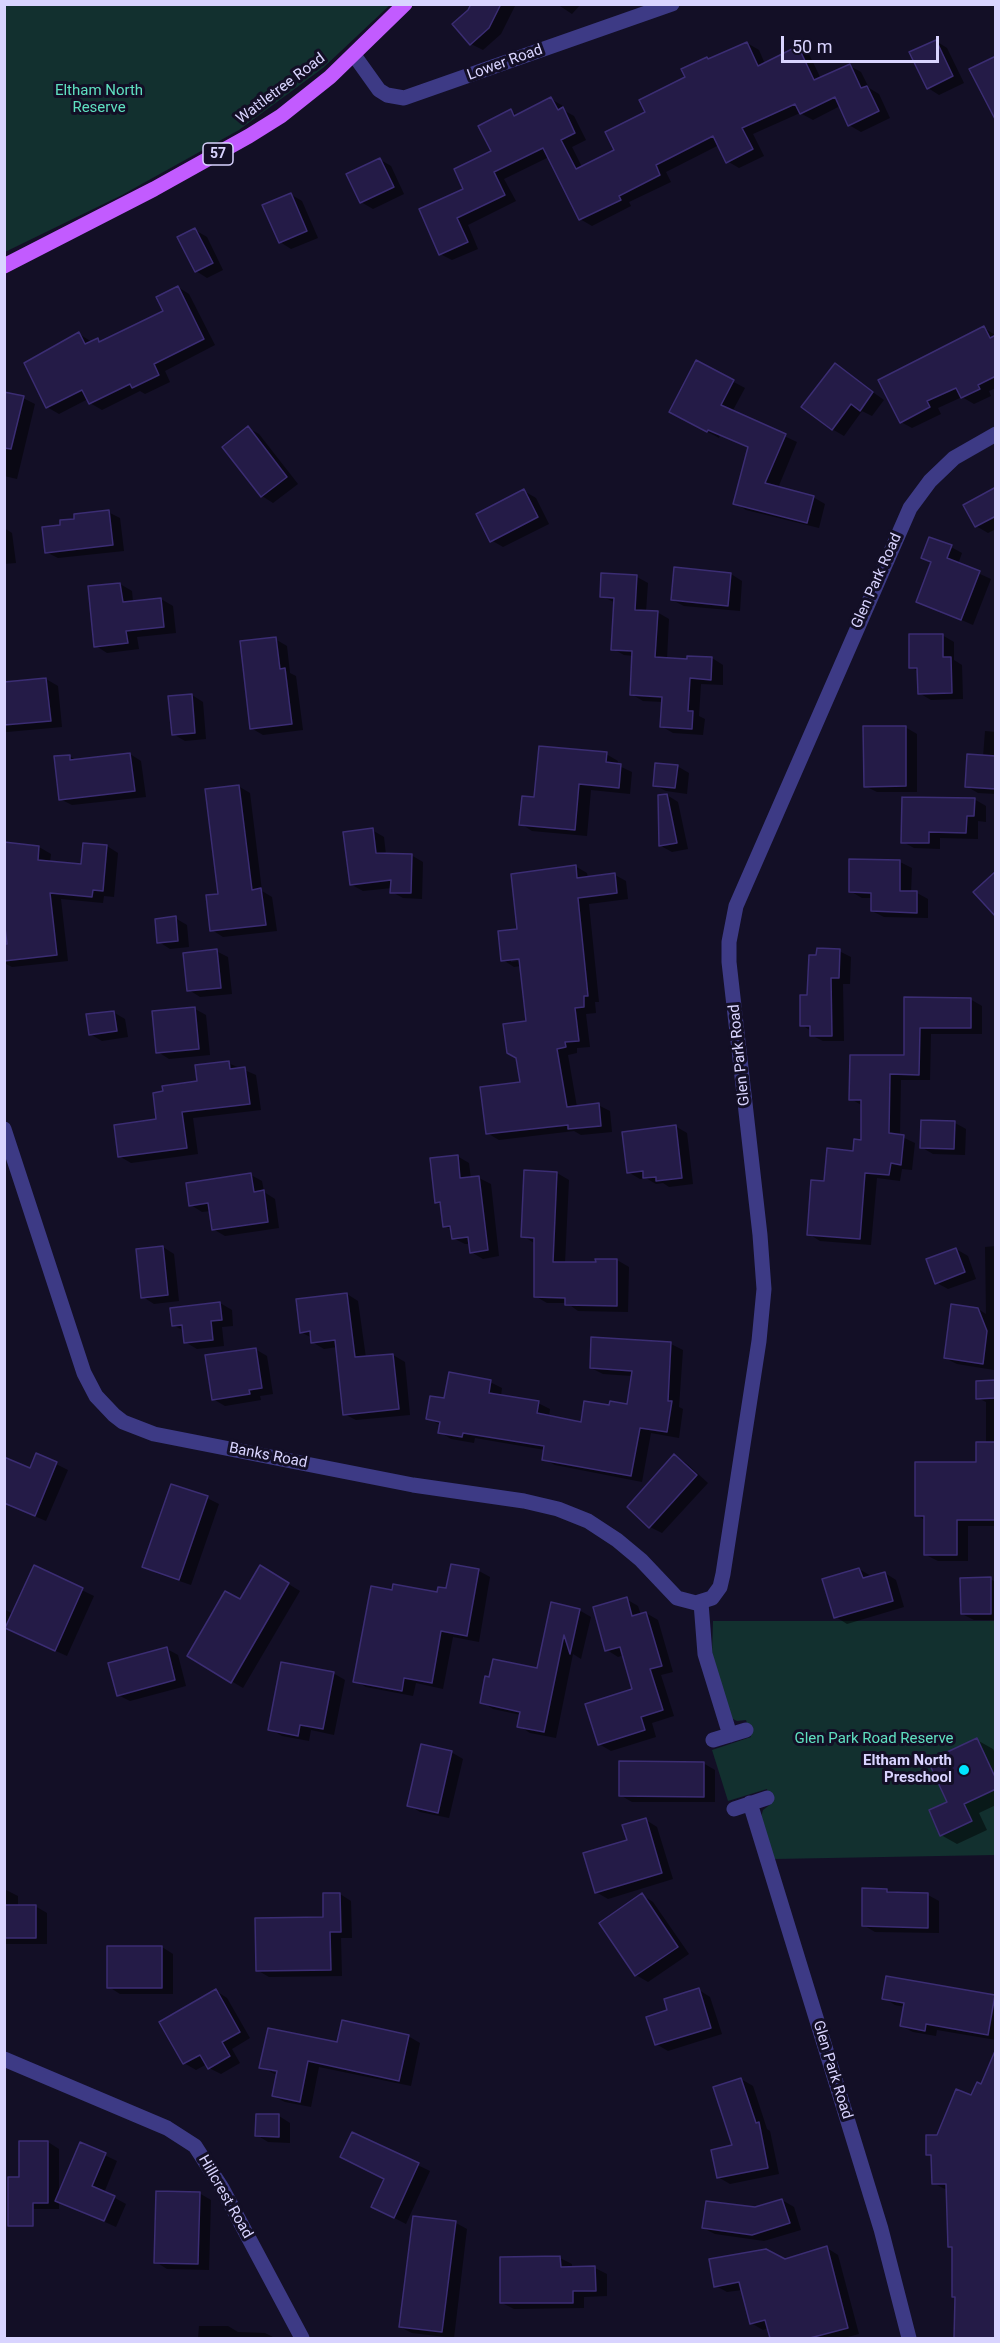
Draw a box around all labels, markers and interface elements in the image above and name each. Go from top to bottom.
scale bar [784,24,942,62]
text: 50 m [792,36,832,57]
street label: Lower Road [465,41,545,85]
street label: Wattletree Road [233,50,329,128]
park label: Eltham North Reserve [55,82,143,117]
road number: 57 [203,143,233,165]
street label: Glen Park Road [848,531,906,631]
street label: Glen Park Road [726,1003,754,1107]
street label: Banks Road [227,1440,309,1472]
park label: Glen Park Road Reserve [794,1730,954,1748]
place label: Eltham North Preschool [863,1752,952,1787]
marker: Eltham North Preschool [957,1763,971,1777]
street label: Glen Park Road [808,2019,856,2121]
street label: Hillcrest Road [194,2152,256,2242]

